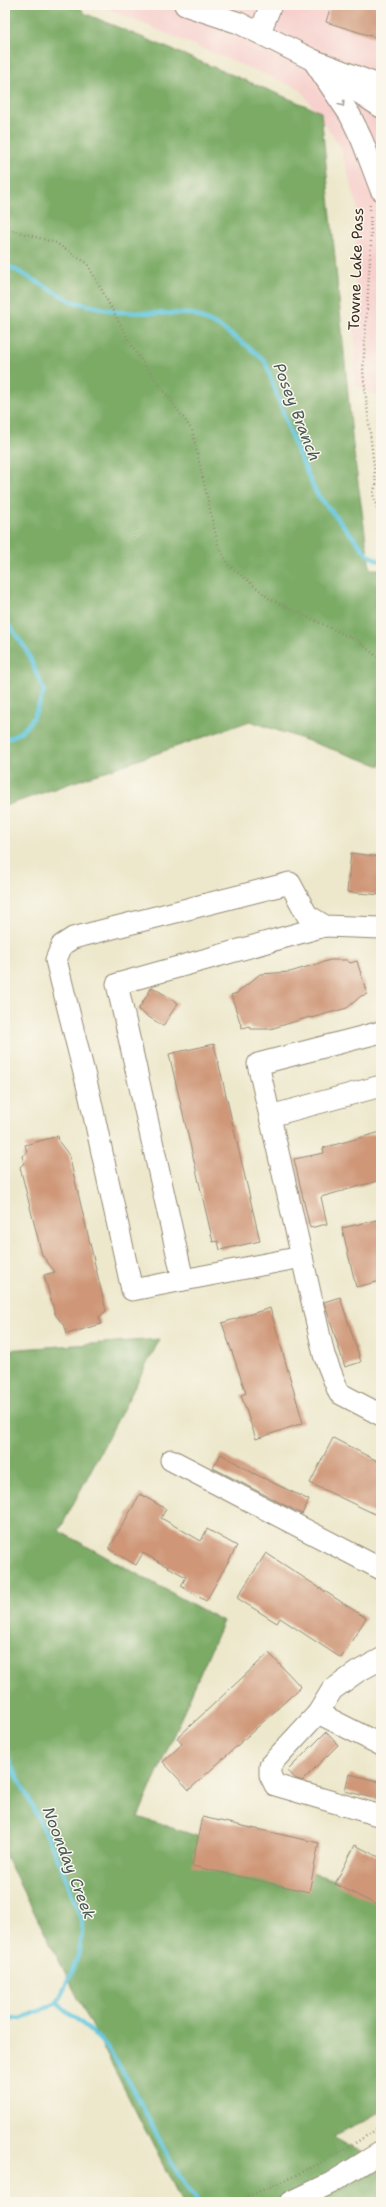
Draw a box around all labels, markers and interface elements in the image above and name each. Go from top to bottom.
one-way arrow [337,100,345,107]
street label: Towne Lake Pass [344,207,368,331]
water label: Posey Branch [269,360,325,464]
water label: Noonday Creek [38,1804,100,1922]

